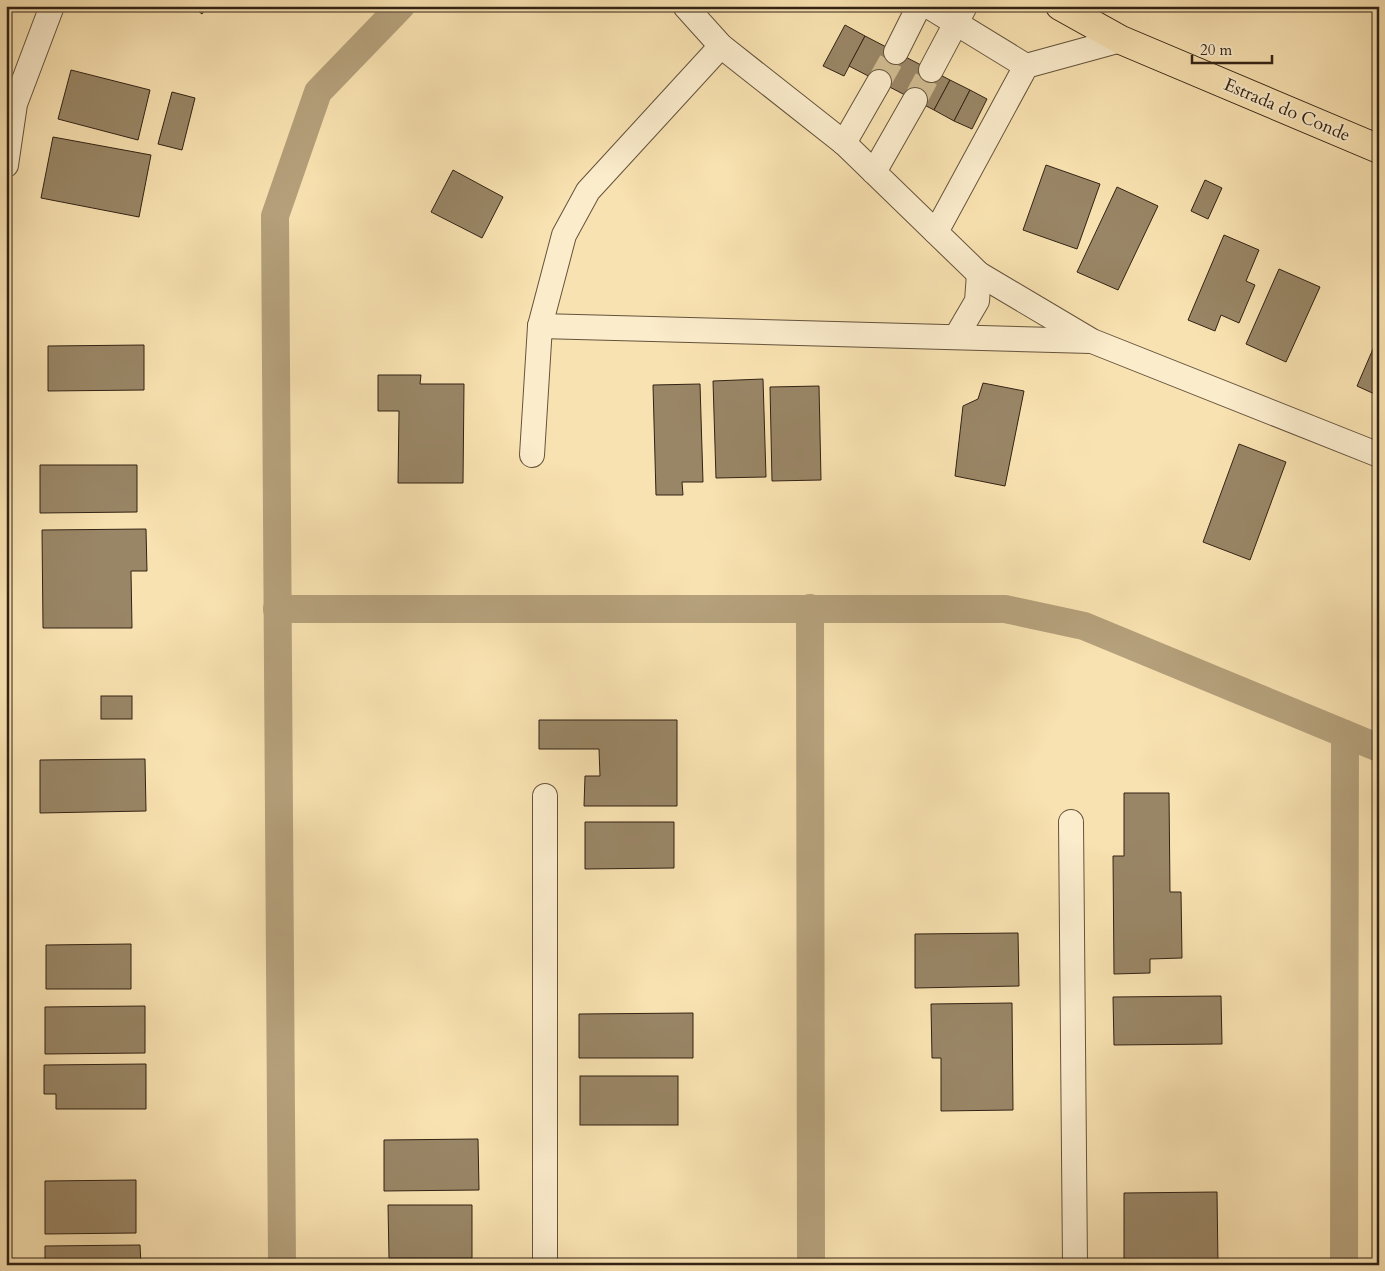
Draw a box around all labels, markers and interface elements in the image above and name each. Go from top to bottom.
scale bar [1192,32,1272,64]
text: 20 m [1200,40,1232,60]
street label: Estrada do Conde [1220,72,1354,148]

